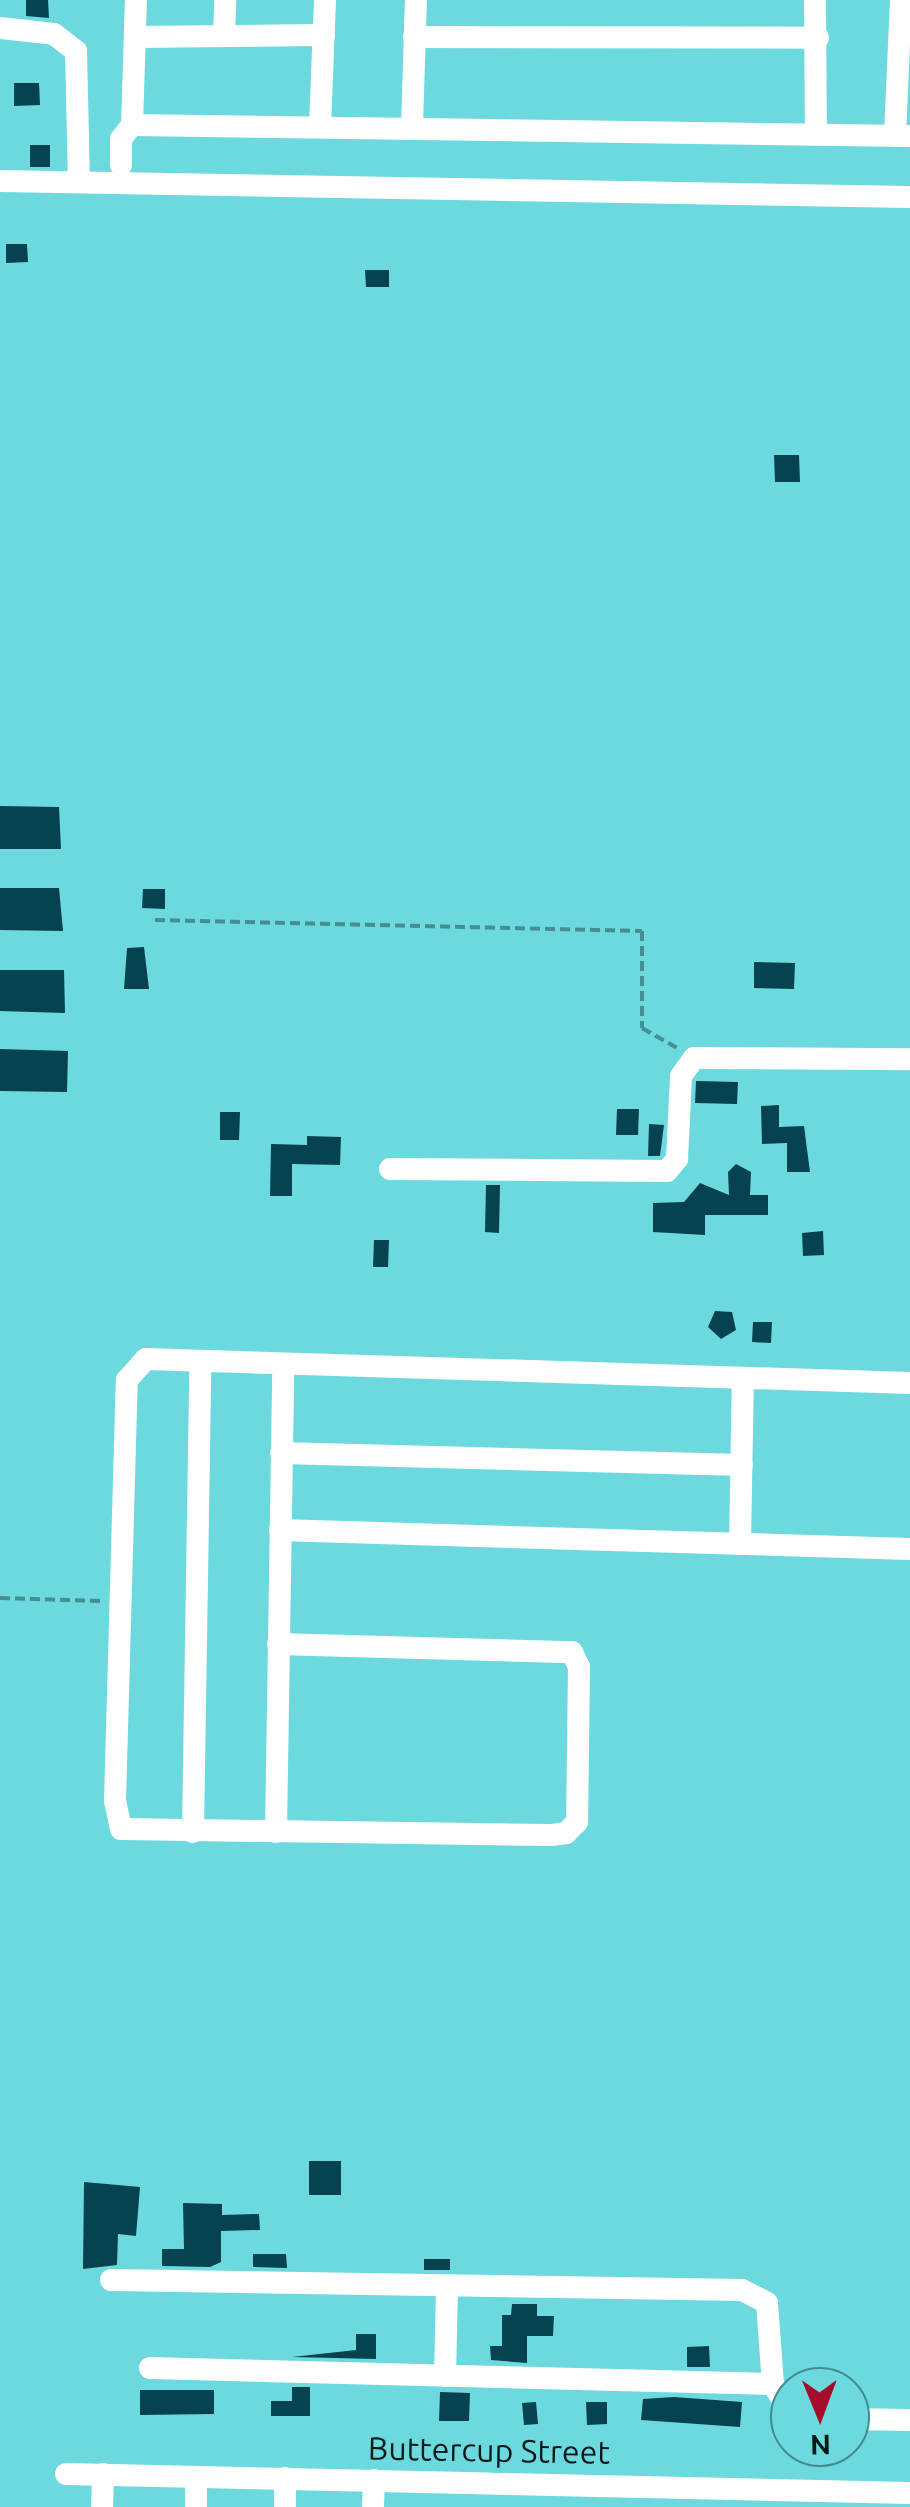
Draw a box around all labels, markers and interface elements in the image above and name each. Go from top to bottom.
north arrow [770,2367,870,2467]
street label: Buttercup Street [368,2429,610,2471]
text: N [810,2430,831,2461]

